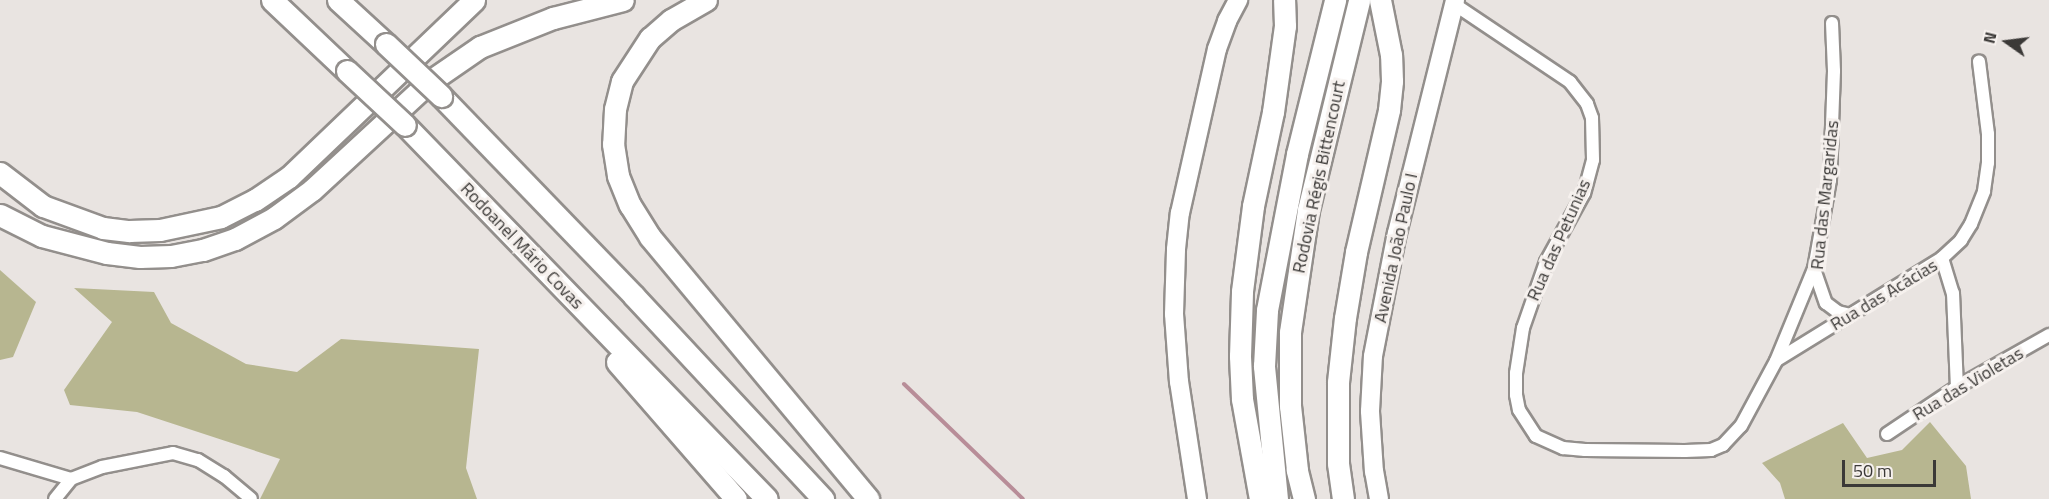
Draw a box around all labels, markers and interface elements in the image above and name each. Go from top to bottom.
north arrow [1977,12,2037,72]
text: N [1977,29,2003,46]
street label: Rodovia Régis Bittencourt [1288,79,1350,275]
street label: Rua das Margaridas [1806,119,1844,271]
street label: Avenida João Paulo I [1370,171,1422,325]
street label: Rua das Petunias [1523,176,1595,304]
street label: Rodoanel Mário Covas [456,178,588,314]
street label: Rua das Acácias [1827,255,1941,335]
street label: Rua das Violetas [1909,342,2027,426]
scale bar [1845,448,1940,486]
text: 50 m [1853,457,1892,484]

